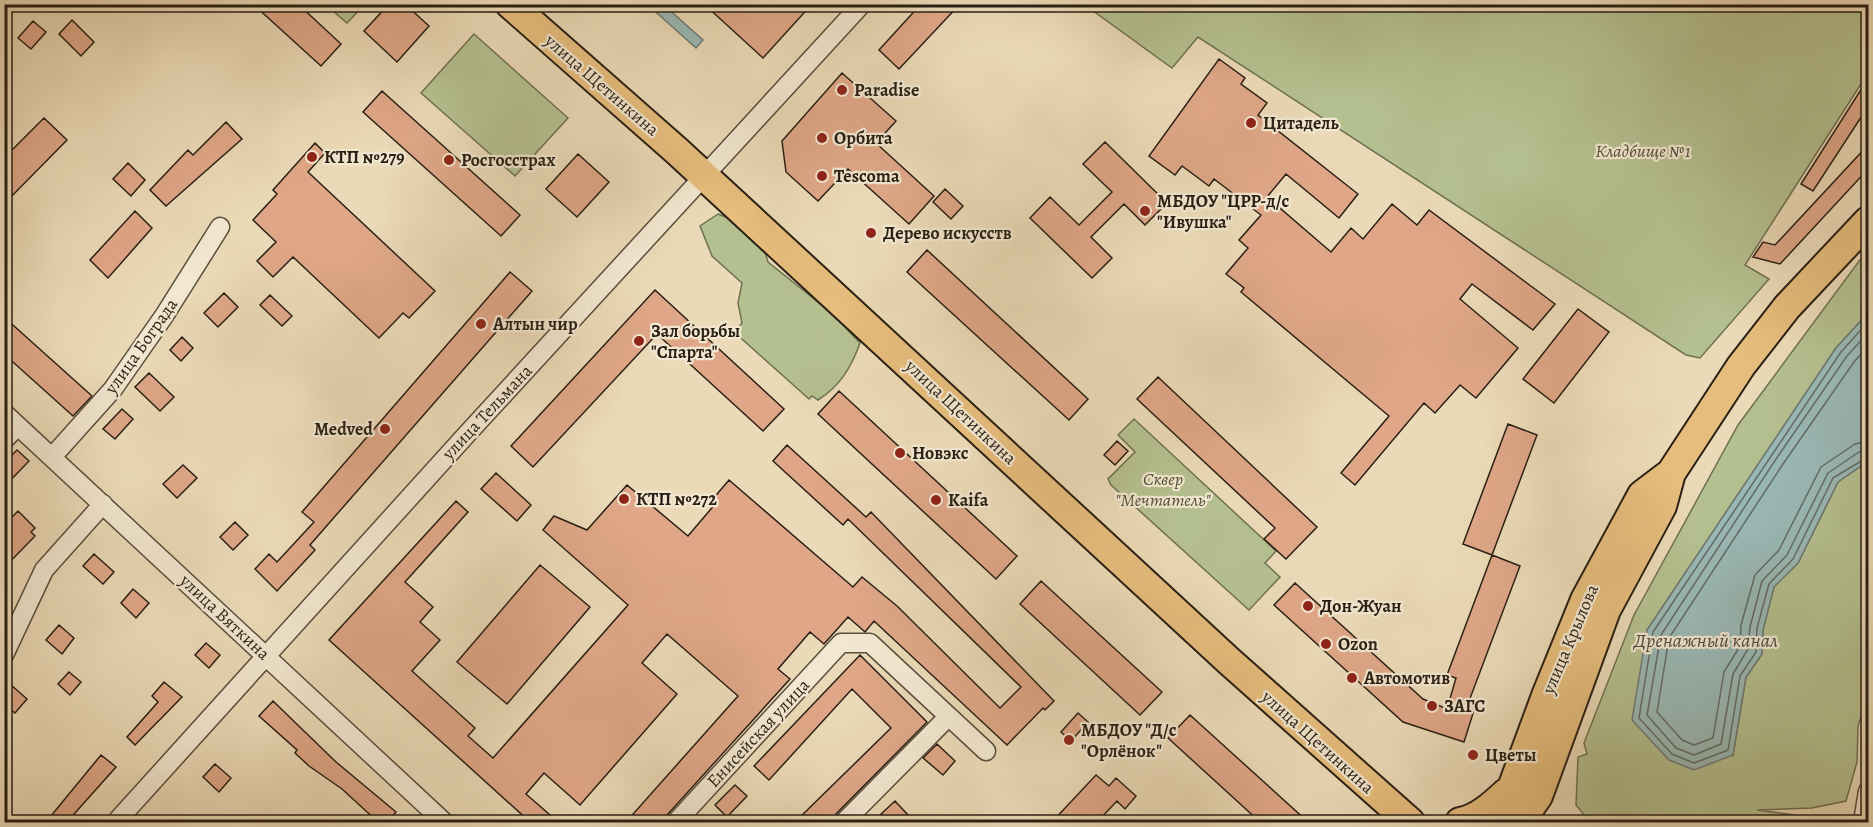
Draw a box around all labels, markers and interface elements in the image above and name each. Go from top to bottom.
street label: улица Щетинкина [539,28,665,142]
place label: Paradise [854,78,919,102]
marker: Paradise [835,83,849,97]
place label: Цитадель [1263,111,1340,135]
marker: Цитадель [1244,116,1258,130]
place label: Орбита [834,126,893,150]
marker: Орбита [815,131,829,145]
park label: Кладбище №1 [1595,139,1691,163]
place label: КТП №279 [324,145,405,169]
place label: Росгосстрах [461,148,556,172]
marker: КТП №279 [305,150,319,164]
marker: Росгосстрах [442,153,456,167]
place label: Tescoma [834,164,900,188]
marker: Tescoma [815,169,829,183]
place label: МБДОУ "ЦРР-д/с "Ивушка" [1157,189,1290,234]
marker: МБДОУ "ЦРР-д/с "Ивушка" [1138,204,1152,218]
place label: Дерево искусств [883,221,1012,245]
marker: Дерево искусств [864,226,878,240]
street label: улица Бограда [99,293,183,399]
place label: Алтын чир [492,312,578,336]
marker: Алтын чир [474,317,488,331]
place label: Зал борьбы "Спарта" [651,319,740,364]
marker: Зал борьбы "Спарта" [632,334,646,348]
street label: улица Щетинкина [899,353,1022,470]
street label: улица Тельмана [436,359,538,466]
place label: Medved [314,417,373,441]
marker: Medved [378,422,392,436]
place label: Новэкс [912,441,969,465]
marker: Новэкс [893,446,907,460]
park label: Сквер "Мечтатель" [1115,467,1211,512]
place label: КТП №272 [636,487,717,511]
place label: Kaifa [948,488,989,512]
marker: КТП №272 [617,492,631,506]
marker: Kaifa [929,493,943,507]
street label: улица Вяткина [174,568,276,666]
street label: улица Крылова [1536,580,1604,698]
place label: Дон-Жуан [1320,594,1402,618]
marker: Дон-Жуан [1301,599,1315,613]
water label: Дренажный канал [1632,627,1778,654]
place label: Ozon [1338,632,1378,656]
marker: Ozon [1319,637,1333,651]
place label: Автомотив [1363,666,1450,690]
marker: Автомотив [1345,671,1359,685]
street label: Енисейская улица [701,673,815,793]
street label: улица Щетинкина [1256,684,1380,800]
place label: ЗАГС [1444,694,1485,718]
marker: ЗАГС [1425,699,1439,713]
place label: МБДОУ "Д/с "Орлёнок" [1081,718,1177,763]
marker: МБДОУ "Д/с "Орлёнок" [1062,733,1076,747]
place label: Цветы [1485,743,1536,767]
marker: Цветы [1466,748,1480,762]

